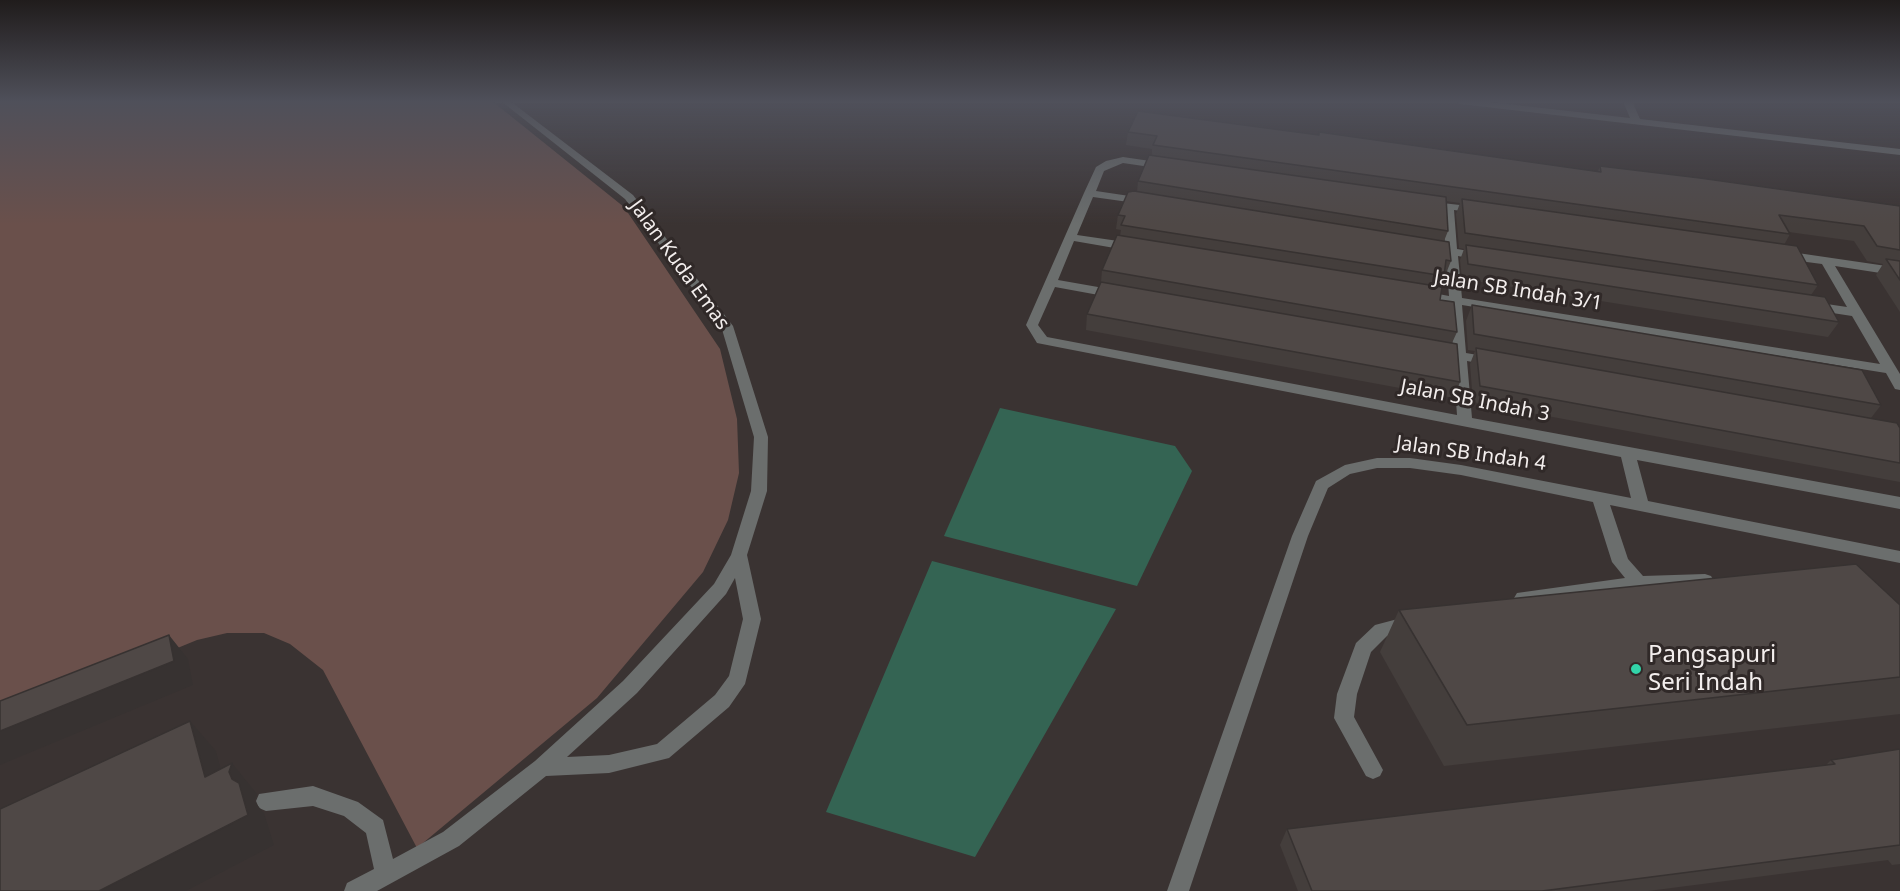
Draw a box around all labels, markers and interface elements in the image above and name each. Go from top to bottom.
street label: Jalan Kuda Emas [624,195,734,335]
street label: Jalan SB Indah 3/1 [1432,266,1604,316]
street label: Jalan SB Indah 3 [1398,375,1552,427]
street label: Jalan SB Indah 4 [1394,432,1548,476]
place label: Pangsapuri Seri Indah [1648,641,1776,697]
marker: Pangsapuri Seri Indah [1629,662,1643,676]

